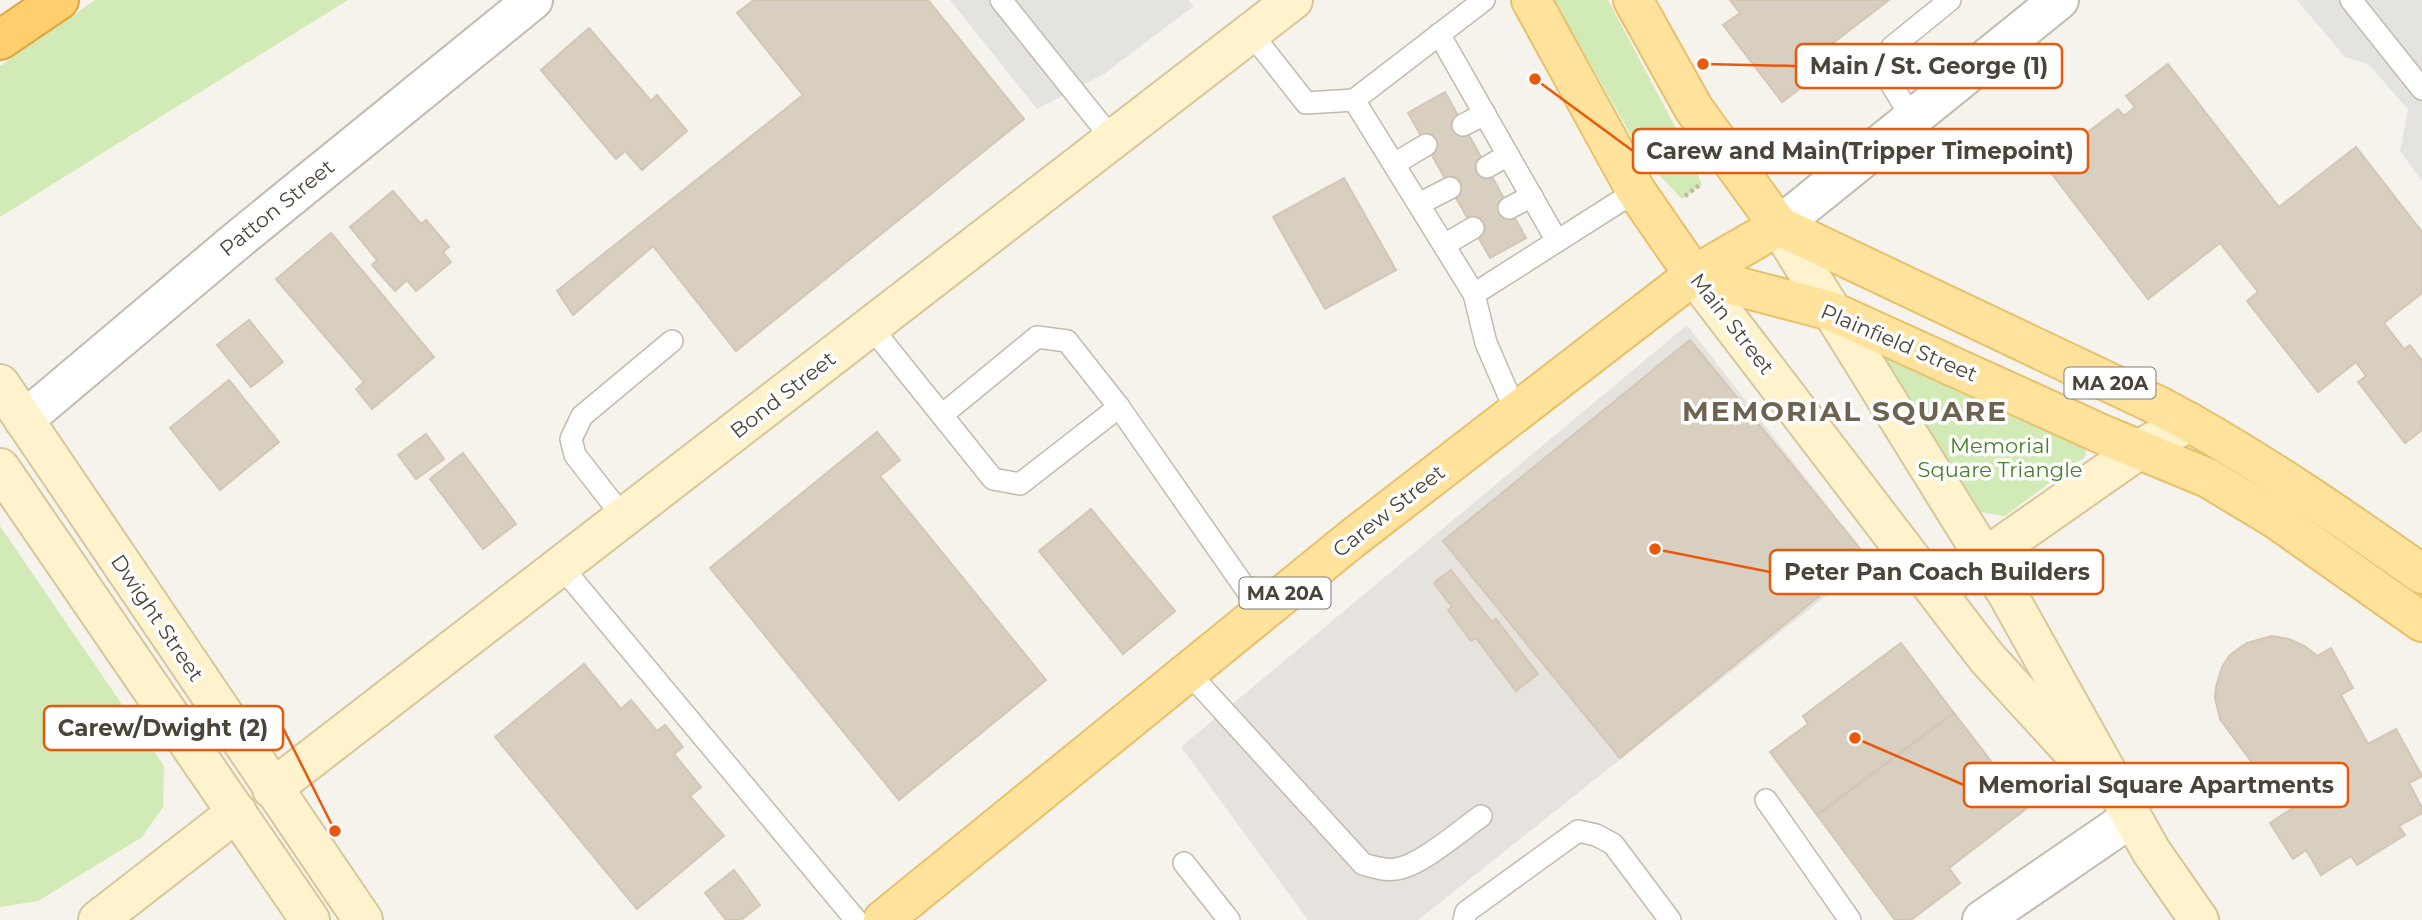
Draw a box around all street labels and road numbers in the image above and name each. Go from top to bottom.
street label: Patton Street [214,154,339,261]
street label: Main Street [1685,268,1780,379]
street label: Plainfield Street [1817,298,1981,387]
street label: Bond Street [725,346,840,443]
road number: MA 20A [2064,368,2156,398]
street label: Carew Street [1328,459,1450,562]
street label: Dwight Street [106,550,209,686]
road number: MA 20A [1240,578,1330,608]

